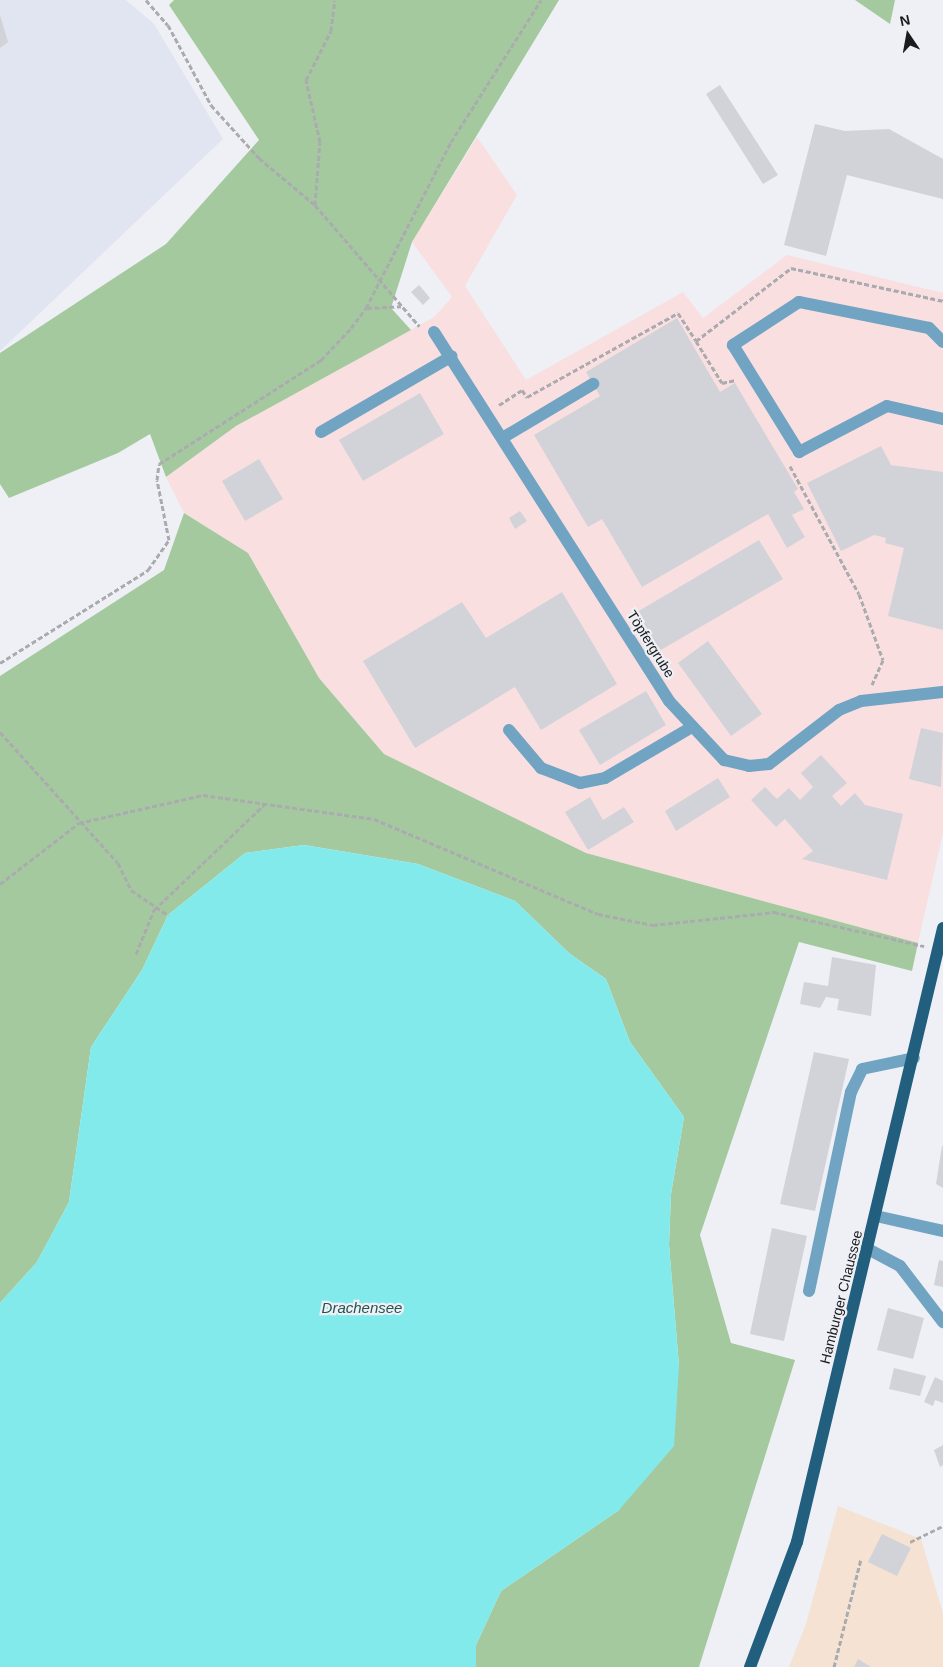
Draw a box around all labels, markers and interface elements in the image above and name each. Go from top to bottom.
north arrow [883,10,933,60]
text: N [898,11,911,29]
street label: Töpfergrube [624,607,678,681]
street label: Hamburger Chaussee [816,1229,866,1365]
water label: Drachensee [322,1299,402,1317]

